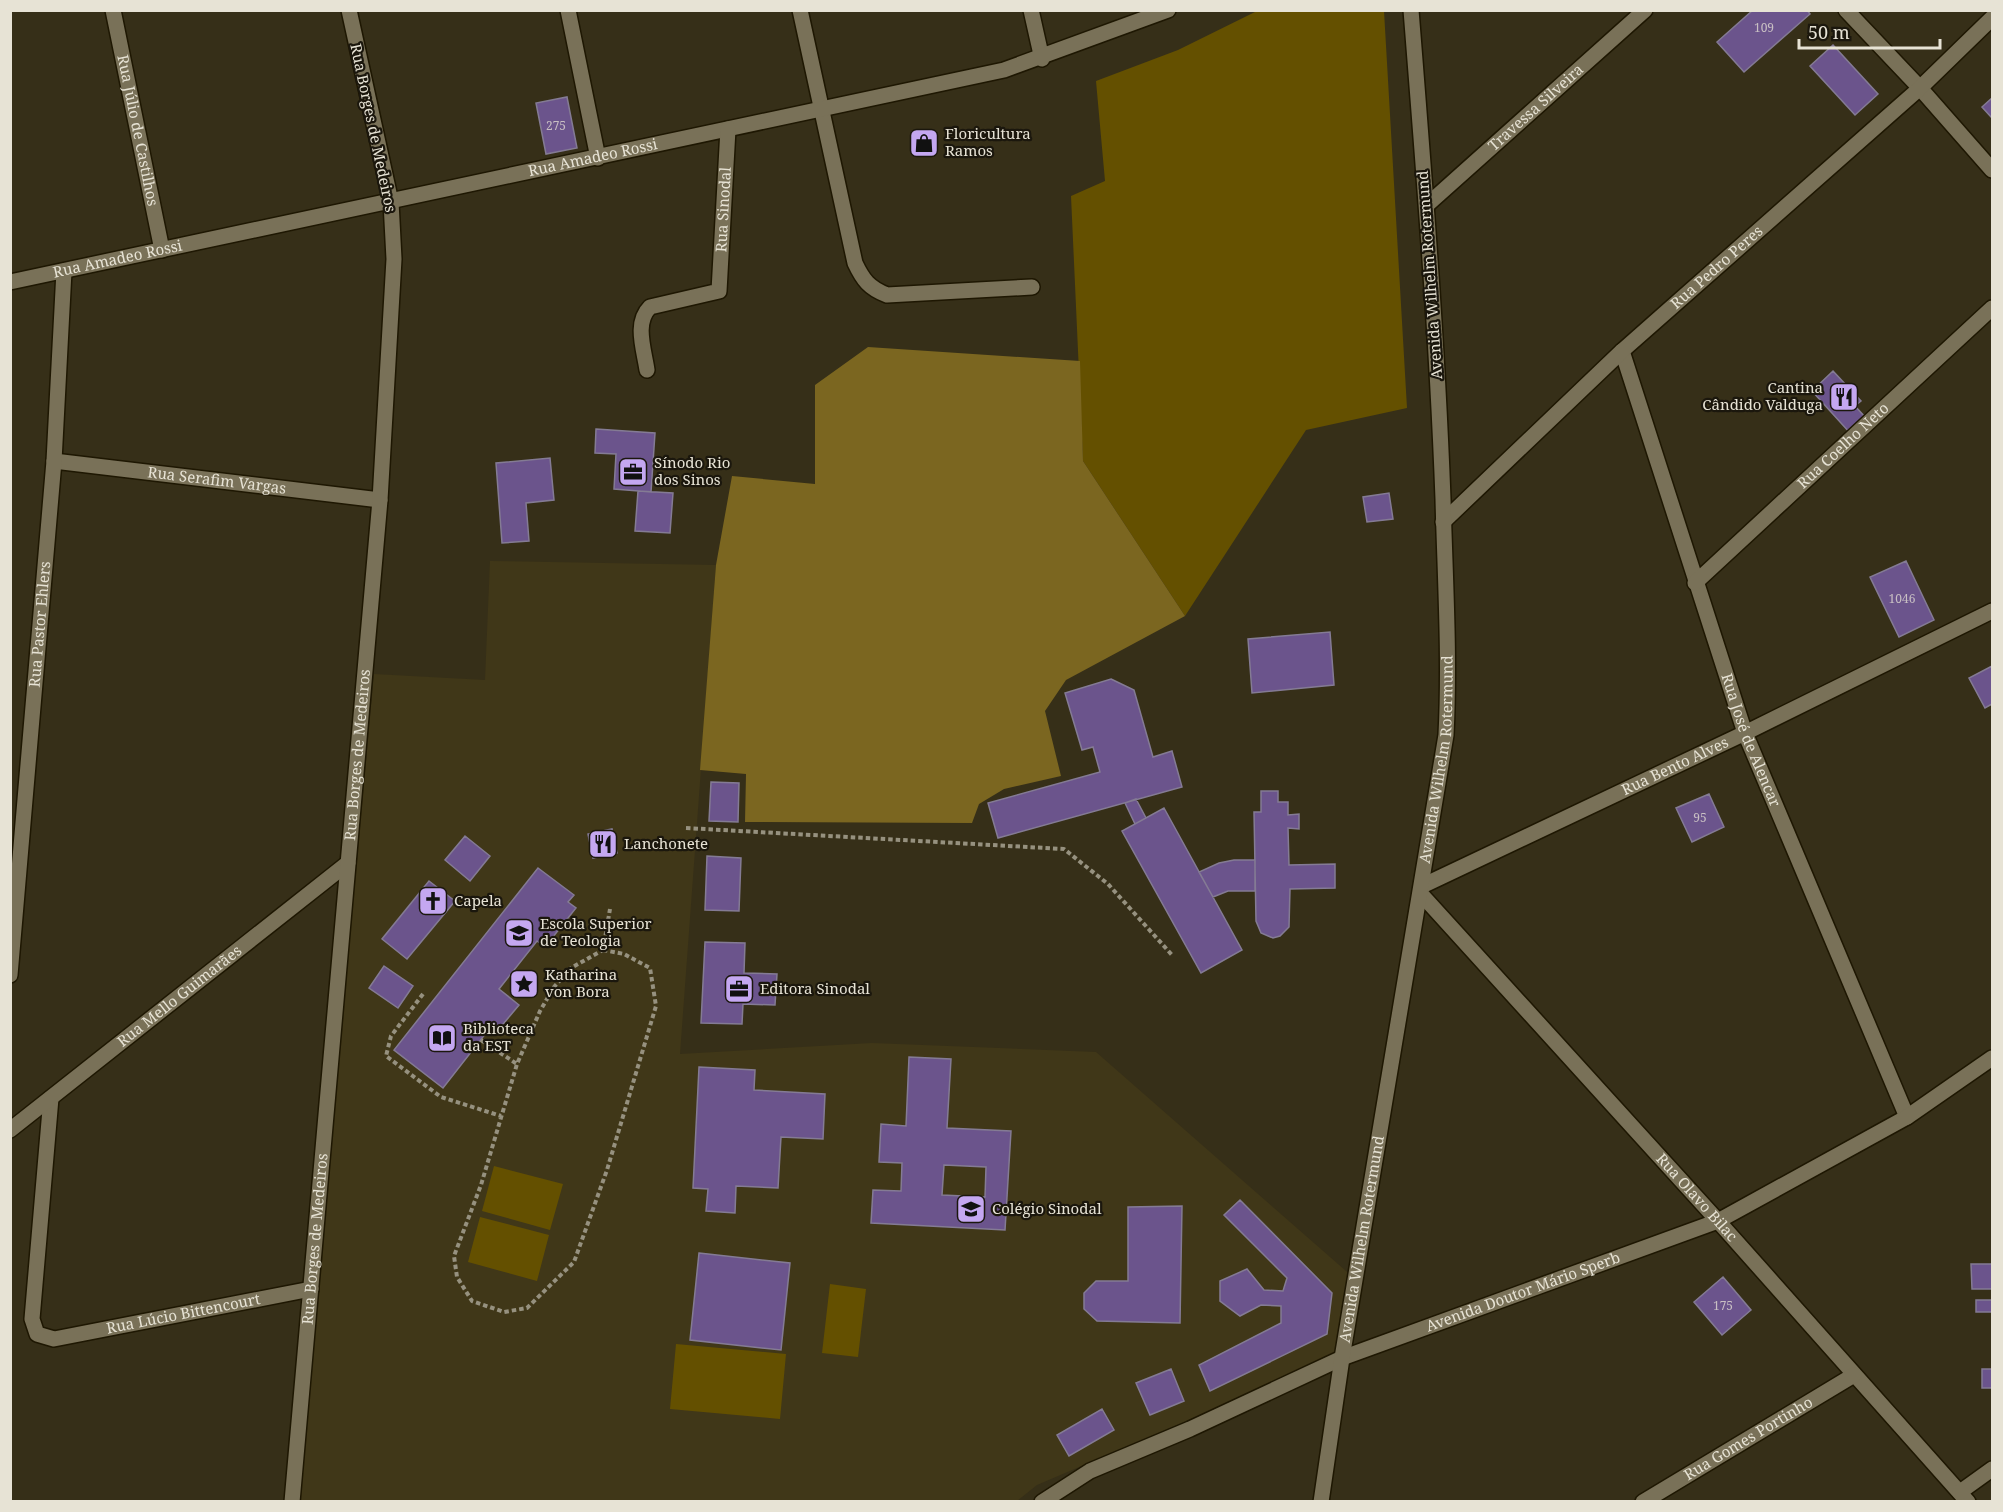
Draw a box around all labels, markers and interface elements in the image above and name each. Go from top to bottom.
scale bar [1799,12,1940,50]
house number: 109 [1754,19,1774,36]
text: 50 m [1808,20,1850,44]
street label: Rua Borges de Medeiros [346,42,402,214]
street label: Rua Júlio de Castilhos [113,53,164,208]
street label: Travessa Silveira [1483,59,1587,155]
house number: 275 [546,117,566,134]
place label: Floricultura Ramos [945,123,1031,160]
shop icon: Floricultura Ramos [908,127,940,159]
street label: Rua Amadeo Rossi [526,133,659,180]
street label: Rua Sinodal [710,166,735,253]
street label: Avenida Wilhelm Rotermund [1412,170,1446,380]
street label: Rua Pedro Peres [1666,220,1767,313]
street label: Rua Amadeo Rossi [51,235,184,282]
place label: Cantina Cândido Valduga [1702,377,1823,414]
restaurant icon: Cantina Cândido Valduga [1828,381,1860,413]
street label: Rua Coelho Neto [1793,398,1893,492]
place label: Sínodo Rio dos Sinos [654,452,730,489]
office icon: Sínodo Rio dos Sinos [617,456,649,488]
street label: Rua Serafim Vargas [147,461,288,498]
street label: Rua Pastor Ehlers [24,560,54,688]
house number: 1046 [1889,590,1916,607]
street label: Avenida Wilhelm Rotermund [1414,655,1457,865]
street label: Rua Borges de Medeiros [339,668,374,841]
street label: Rua José de Alencar [1717,671,1786,810]
street label: Rua Bento Alves [1618,731,1731,799]
house number: 95 [1693,809,1707,826]
restaurant icon: Lanchonete [587,828,619,860]
place label: Lanchonete [624,833,708,853]
church icon: Capela [417,885,449,917]
place label: Capela [454,890,502,910]
place label: Escola Superior de Teologia [540,913,652,950]
school or university icon: Escola Superior de Teologia [503,917,535,949]
street label: Rua Mello Guimarães [112,940,245,1051]
place label: Katharina von Bora [545,964,617,1001]
place icon: Katharina von Bora [508,968,540,1000]
office icon: Editora Sinodal [723,973,755,1005]
place label: Editora Sinodal [760,978,870,998]
place label: Biblioteca da EST [463,1018,534,1055]
library icon: Biblioteca da EST [426,1022,458,1054]
street label: Avenida Wilhelm Rotermund [1334,1134,1388,1344]
street label: Rua Olavo Bilac [1652,1149,1742,1245]
street label: Rua Borges de Medeiros [297,1152,332,1325]
school or university icon: Colégio Sinodal [955,1193,987,1225]
place label: Colégio Sinodal [992,1198,1102,1218]
street label: Avenida Doutor Mário Sperb [1423,1247,1622,1336]
street label: Rua Lúcio Bittencourt [104,1288,262,1338]
house number: 175 [1713,1297,1733,1314]
street label: Rua Gomes Portinho [1680,1391,1816,1484]

